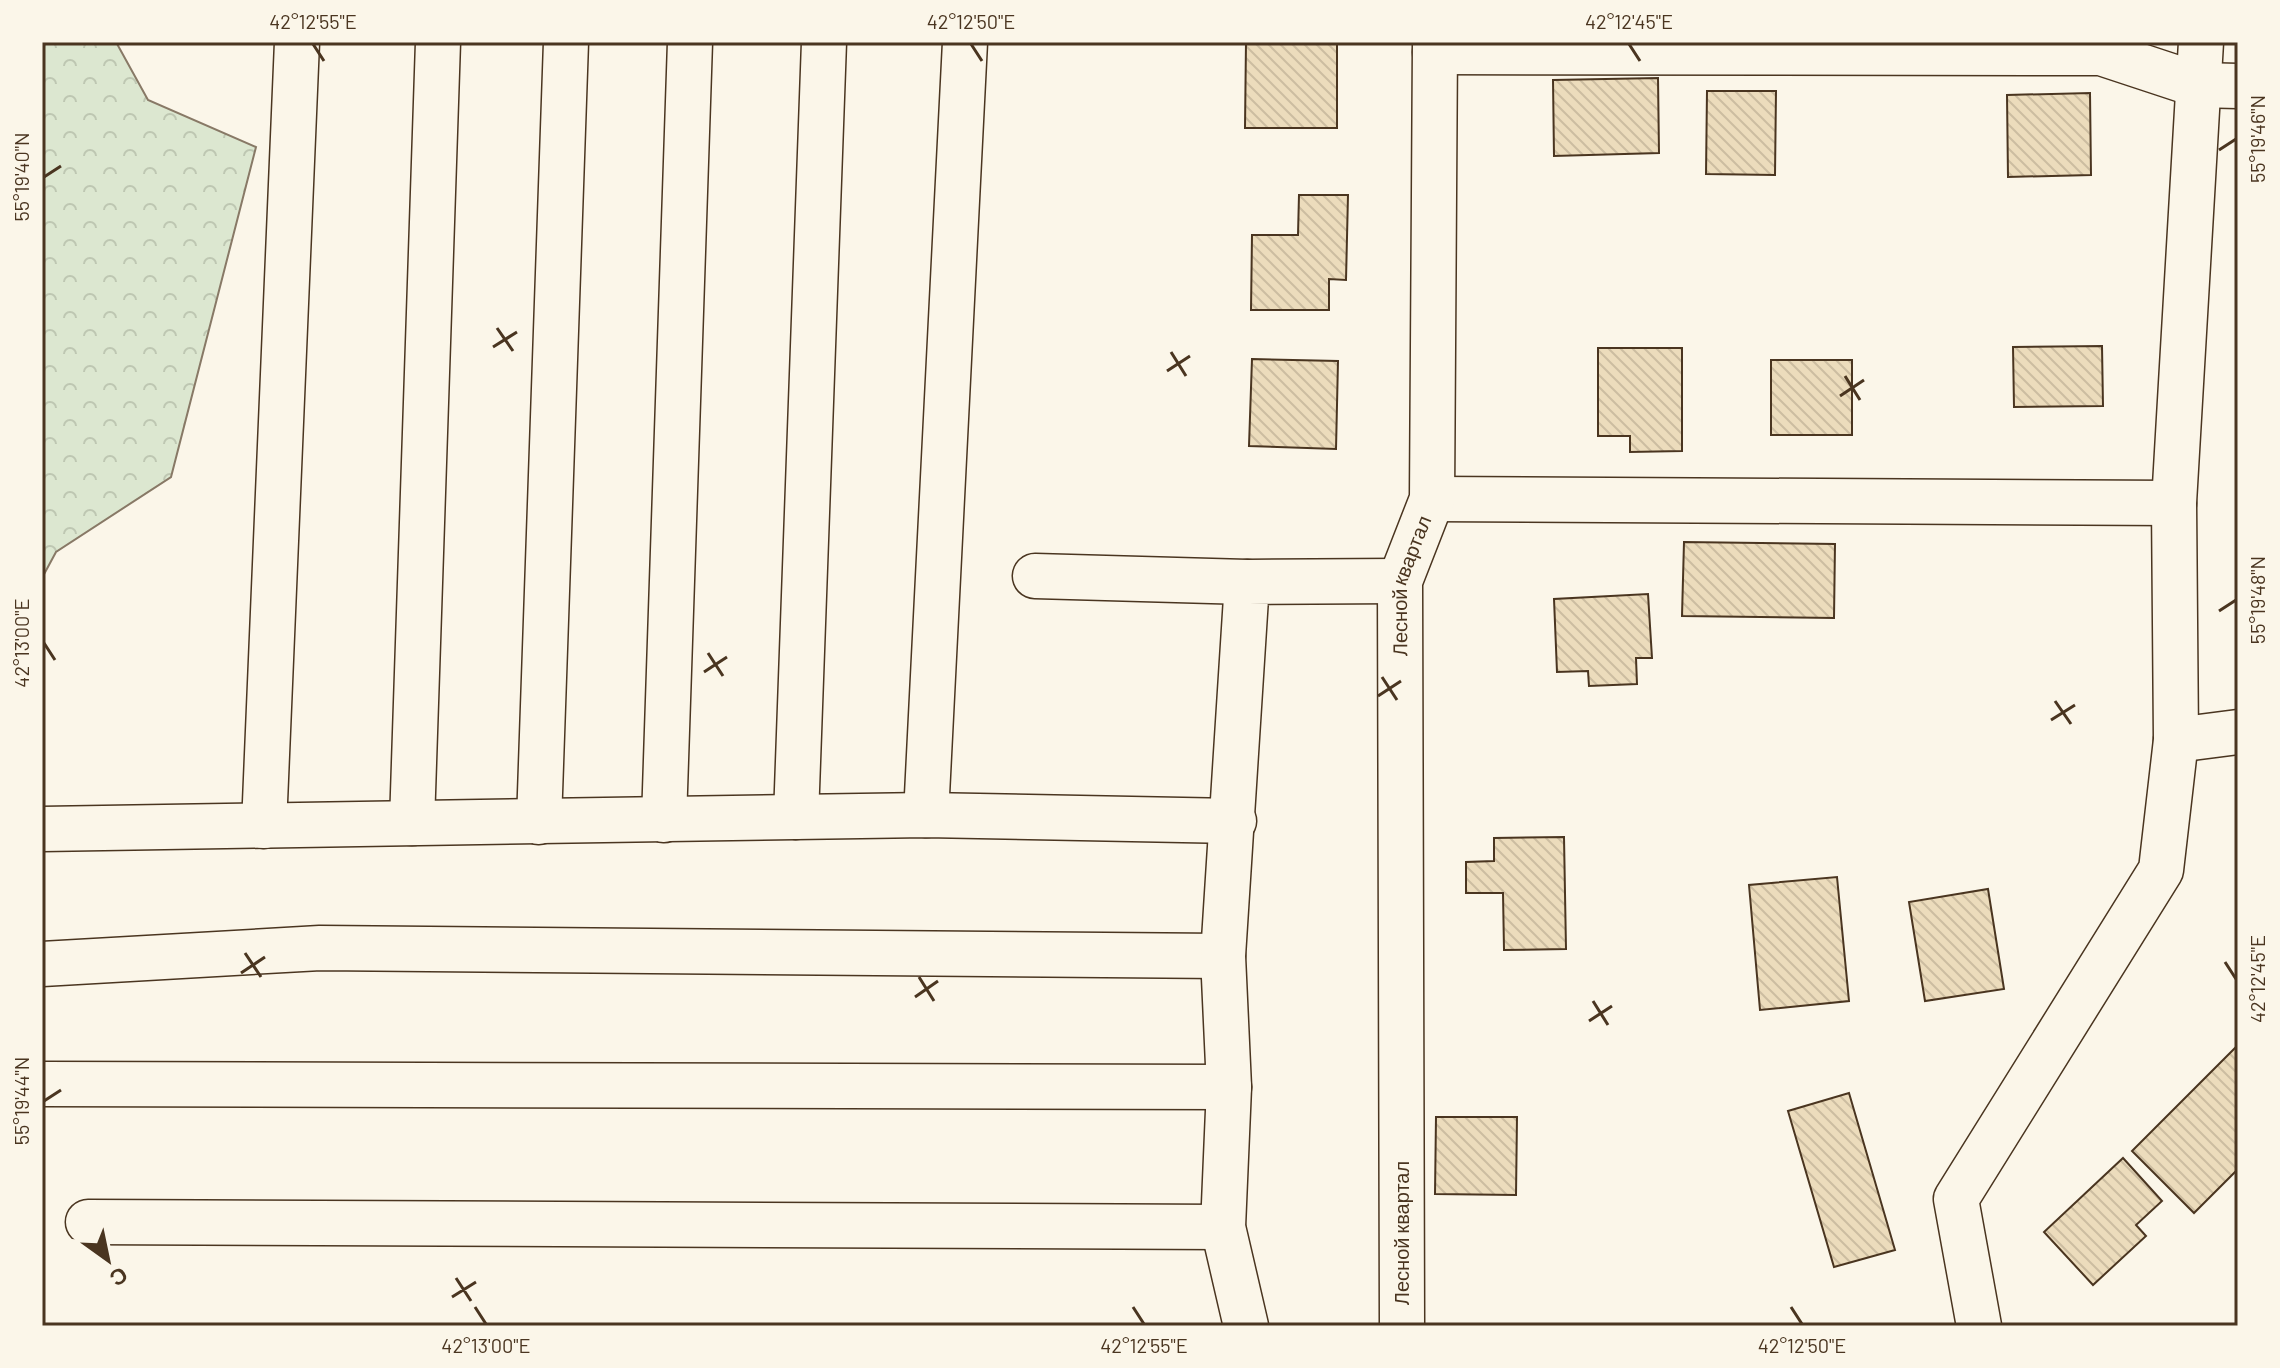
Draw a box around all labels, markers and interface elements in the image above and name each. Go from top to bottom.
text: 42°12'55"E [269,9,357,33]
text: 42°12'50"E [927,9,1015,33]
text: 42°12'45"E [1585,9,1673,33]
text: 55°19'46"N [2245,95,2269,183]
text: 55°19'40"N [9,132,33,222]
street label: Лесной квартал [1387,512,1435,656]
text: 55°19'48"N [2245,556,2269,644]
text: 42°13'00"E [9,598,33,688]
text: 42°12'45"E [2245,935,2269,1023]
text: 55°19'44"N [9,1057,33,1145]
street label: Лесной квартал [1389,1161,1413,1305]
north arrow [68,1220,148,1300]
text: С [106,1262,133,1293]
text: 42°13'00"E [441,1333,531,1357]
text: 42°12'55"E [1100,1333,1188,1357]
text: 42°12'50"E [1758,1333,1846,1357]

